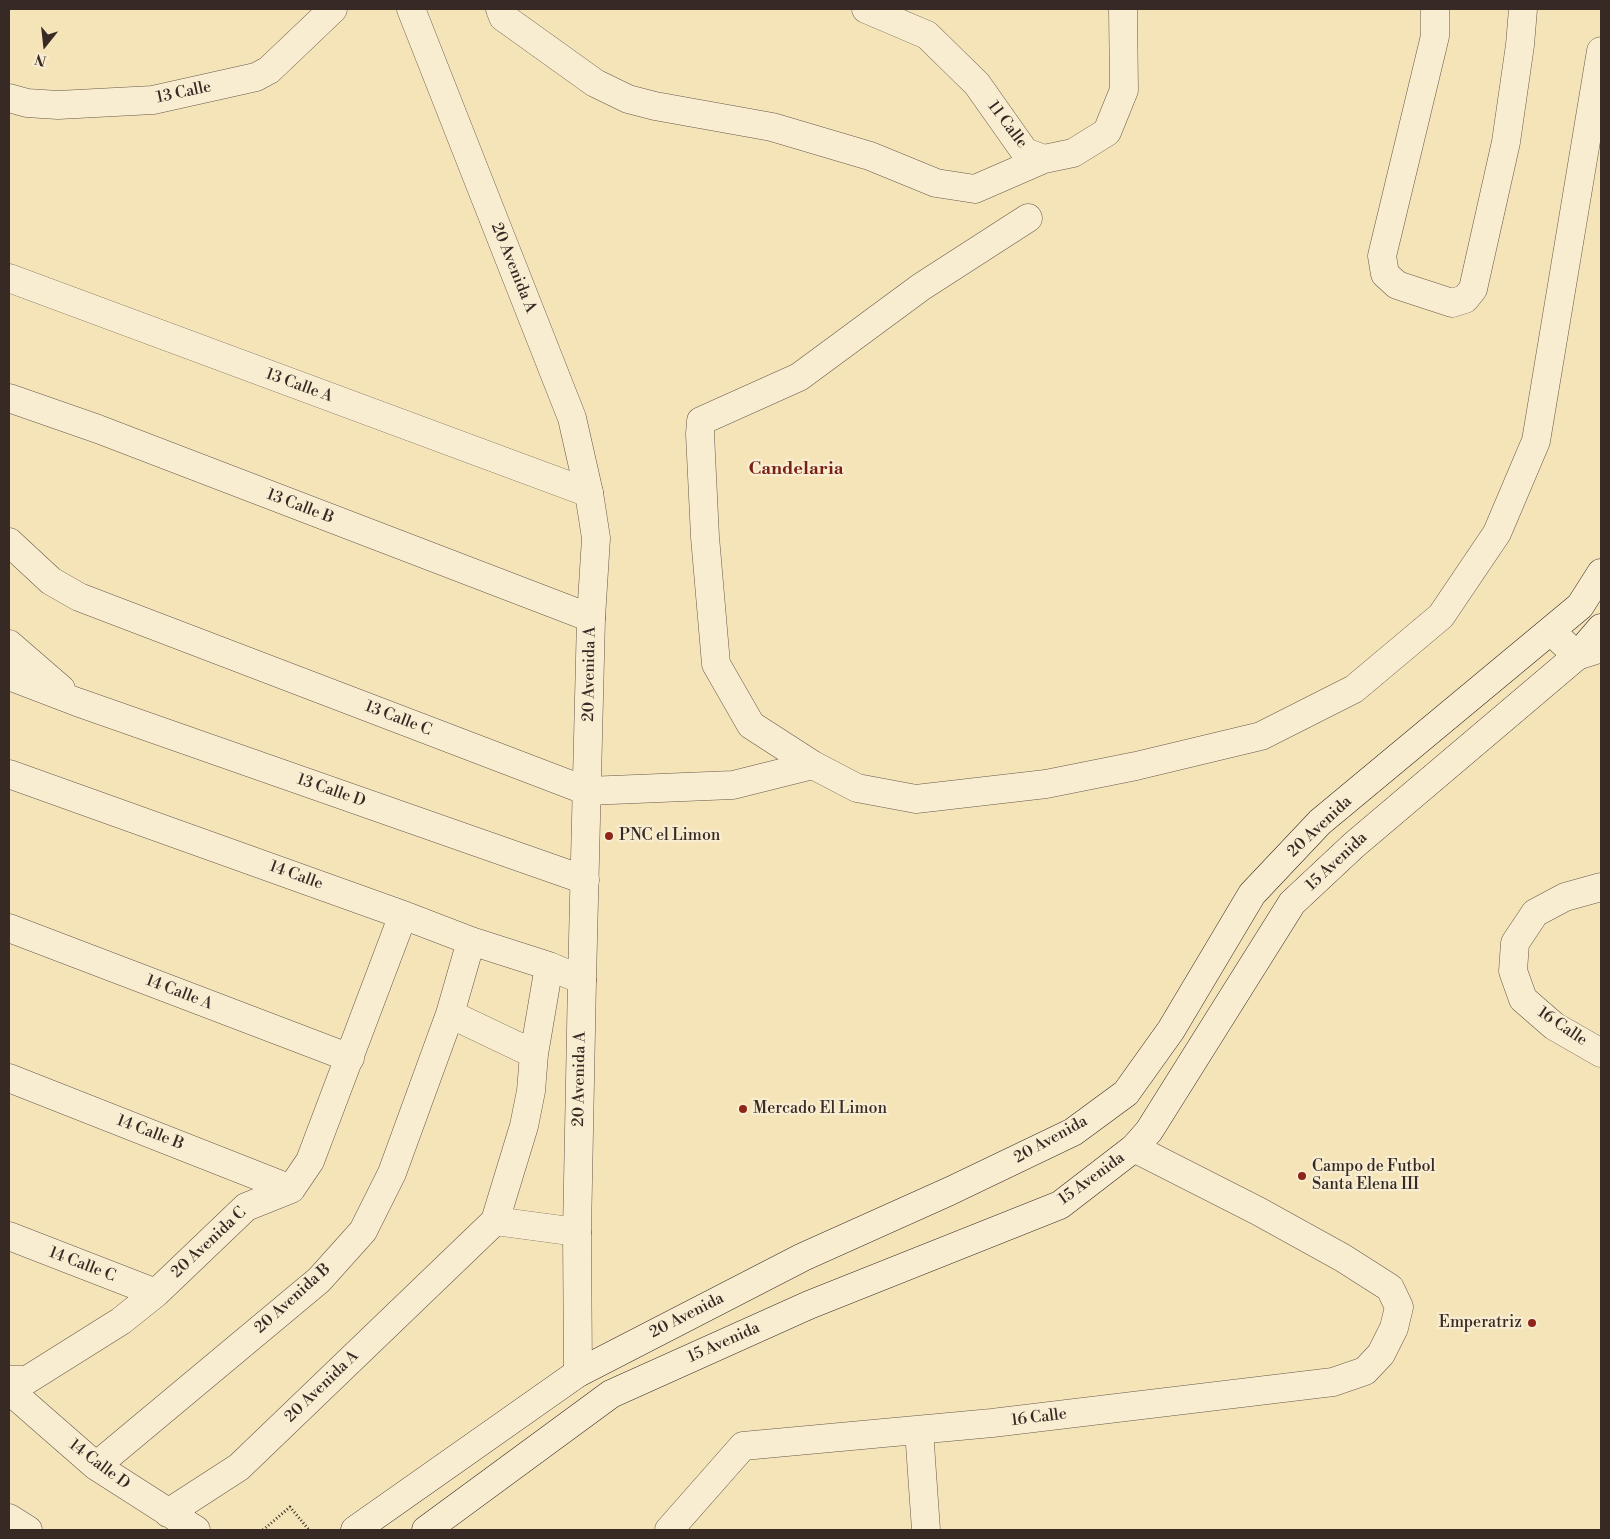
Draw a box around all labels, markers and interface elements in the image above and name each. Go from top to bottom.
north arrow [20,20,70,70]
text: N [33,49,49,70]
street label: 13 Calle [155,78,213,108]
street label: 11 Calle [983,98,1031,152]
street label: 20 Avenida A [486,220,540,316]
street label: 13 Calle A [263,365,335,407]
district label: Candelaria [748,459,844,481]
street label: 13 Calle B [264,485,336,529]
street label: 20 Avenida A [580,626,600,722]
street label: 13 Calle C [362,698,434,740]
street label: 13 Calle D [294,770,368,812]
street label: 20 Avenida [1284,792,1356,862]
place label: PNC el Limon [619,826,720,846]
street label: 15 Avenida [1302,829,1372,895]
marker: PNC el Limon [603,830,615,842]
street label: 14 Calle [267,857,325,895]
street label: 14 Calle A [143,971,215,1015]
street label: 16 Calle [1533,1003,1591,1051]
street label: 20 Avenida A [570,1031,590,1127]
place label: Mercado El Limon [753,1099,887,1119]
marker: Mercado El Limon [737,1103,749,1115]
street label: 14 Calle B [114,1111,186,1155]
street label: 20 Avenida [1011,1112,1091,1168]
street label: 15 Avenida [1055,1149,1129,1209]
place label: Campo de Futbol Santa Elena III [1312,1157,1435,1195]
marker: Campo de Futbol Santa Elena III [1296,1170,1308,1182]
street label: 20 Avenida C [168,1203,250,1283]
street label: 14 Calle C [46,1243,118,1287]
street label: 20 Avenida B [251,1260,335,1338]
street label: 20 Avenida [647,1289,727,1343]
place label: Emperatriz [1439,1313,1522,1333]
marker: Emperatriz [1526,1317,1538,1329]
street label: 15 Avenida [685,1319,763,1367]
street label: 20 Avenida A [281,1347,363,1427]
street label: 16 Calle [1010,1405,1068,1431]
street label: 14 Calle D [65,1436,133,1494]

